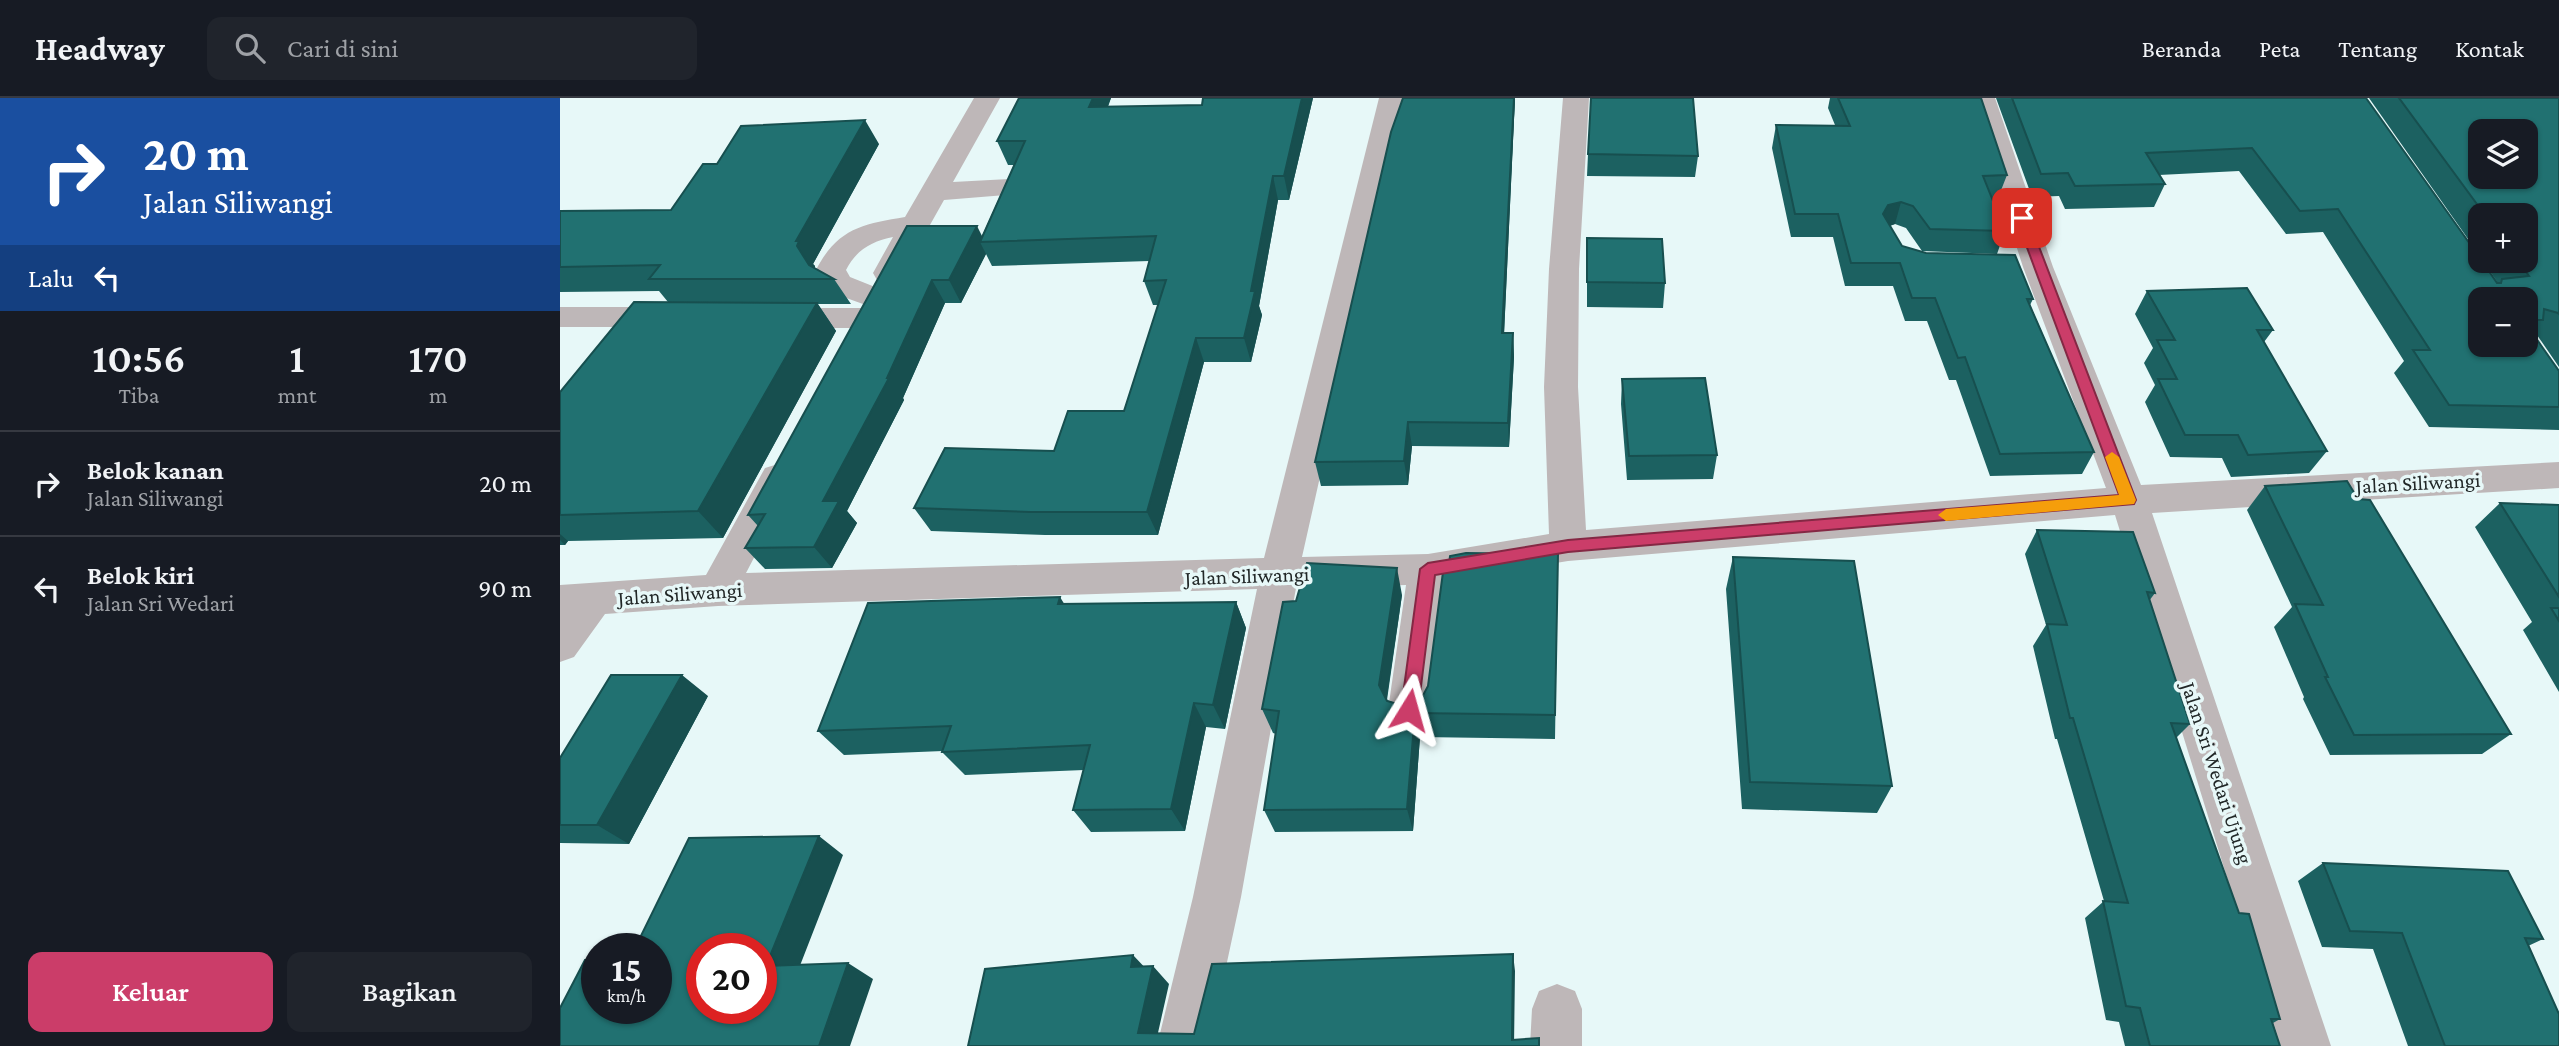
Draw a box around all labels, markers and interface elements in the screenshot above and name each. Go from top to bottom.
search box [207,17,697,80]
icon: search [231,29,269,67]
text: Headway [35,30,165,67]
text: Cari di sini [287,34,398,63]
text: Beranda [2142,35,2221,62]
text: Peta [2259,35,2300,62]
text: Tentang [2338,35,2417,62]
text: Kontak [2455,35,2524,62]
map controls [2468,119,2538,357]
button: layers [2468,119,2538,189]
icon: right [28,126,119,217]
text: 20 m [143,126,249,181]
text: Jalan Siliwangi [143,184,333,220]
pin [1992,188,2052,248]
icon: arrive [2003,199,2041,237]
button: + [2468,203,2538,273]
icon: left [88,259,126,297]
text: Lalu [28,264,74,293]
button: − [2468,287,2538,357]
text: 10:56 [92,334,186,381]
text: 1 [290,334,305,381]
text: 170 [409,334,468,381]
text: Tiba [118,382,159,408]
text: mnt [278,382,316,408]
text: m [429,382,447,408]
text: Belok kanan [87,456,224,485]
icon: right [28,465,66,503]
street label: Jalan Siliwangi [2353,468,2481,498]
text: 20 m [479,469,532,498]
text: Jalan Siliwangi [87,485,224,511]
text: Belok kiri [87,561,194,590]
street label: Jalan Siliwangi [1182,562,1310,590]
icon: left [28,570,66,608]
text: 90 m [478,574,532,603]
street label: Jalan Siliwangi [615,578,744,610]
text: Jalan Sri Wedari [87,590,234,616]
position arrow [1372,673,1446,747]
street label: Jalan Sri Wedari Ujung [2176,677,2258,867]
speed limit sign: 20 [686,933,777,1024]
text: 15 [611,950,642,989]
button: Keluar [28,952,273,1032]
button: Bagikan [287,952,532,1032]
text: km/h [607,986,646,1006]

